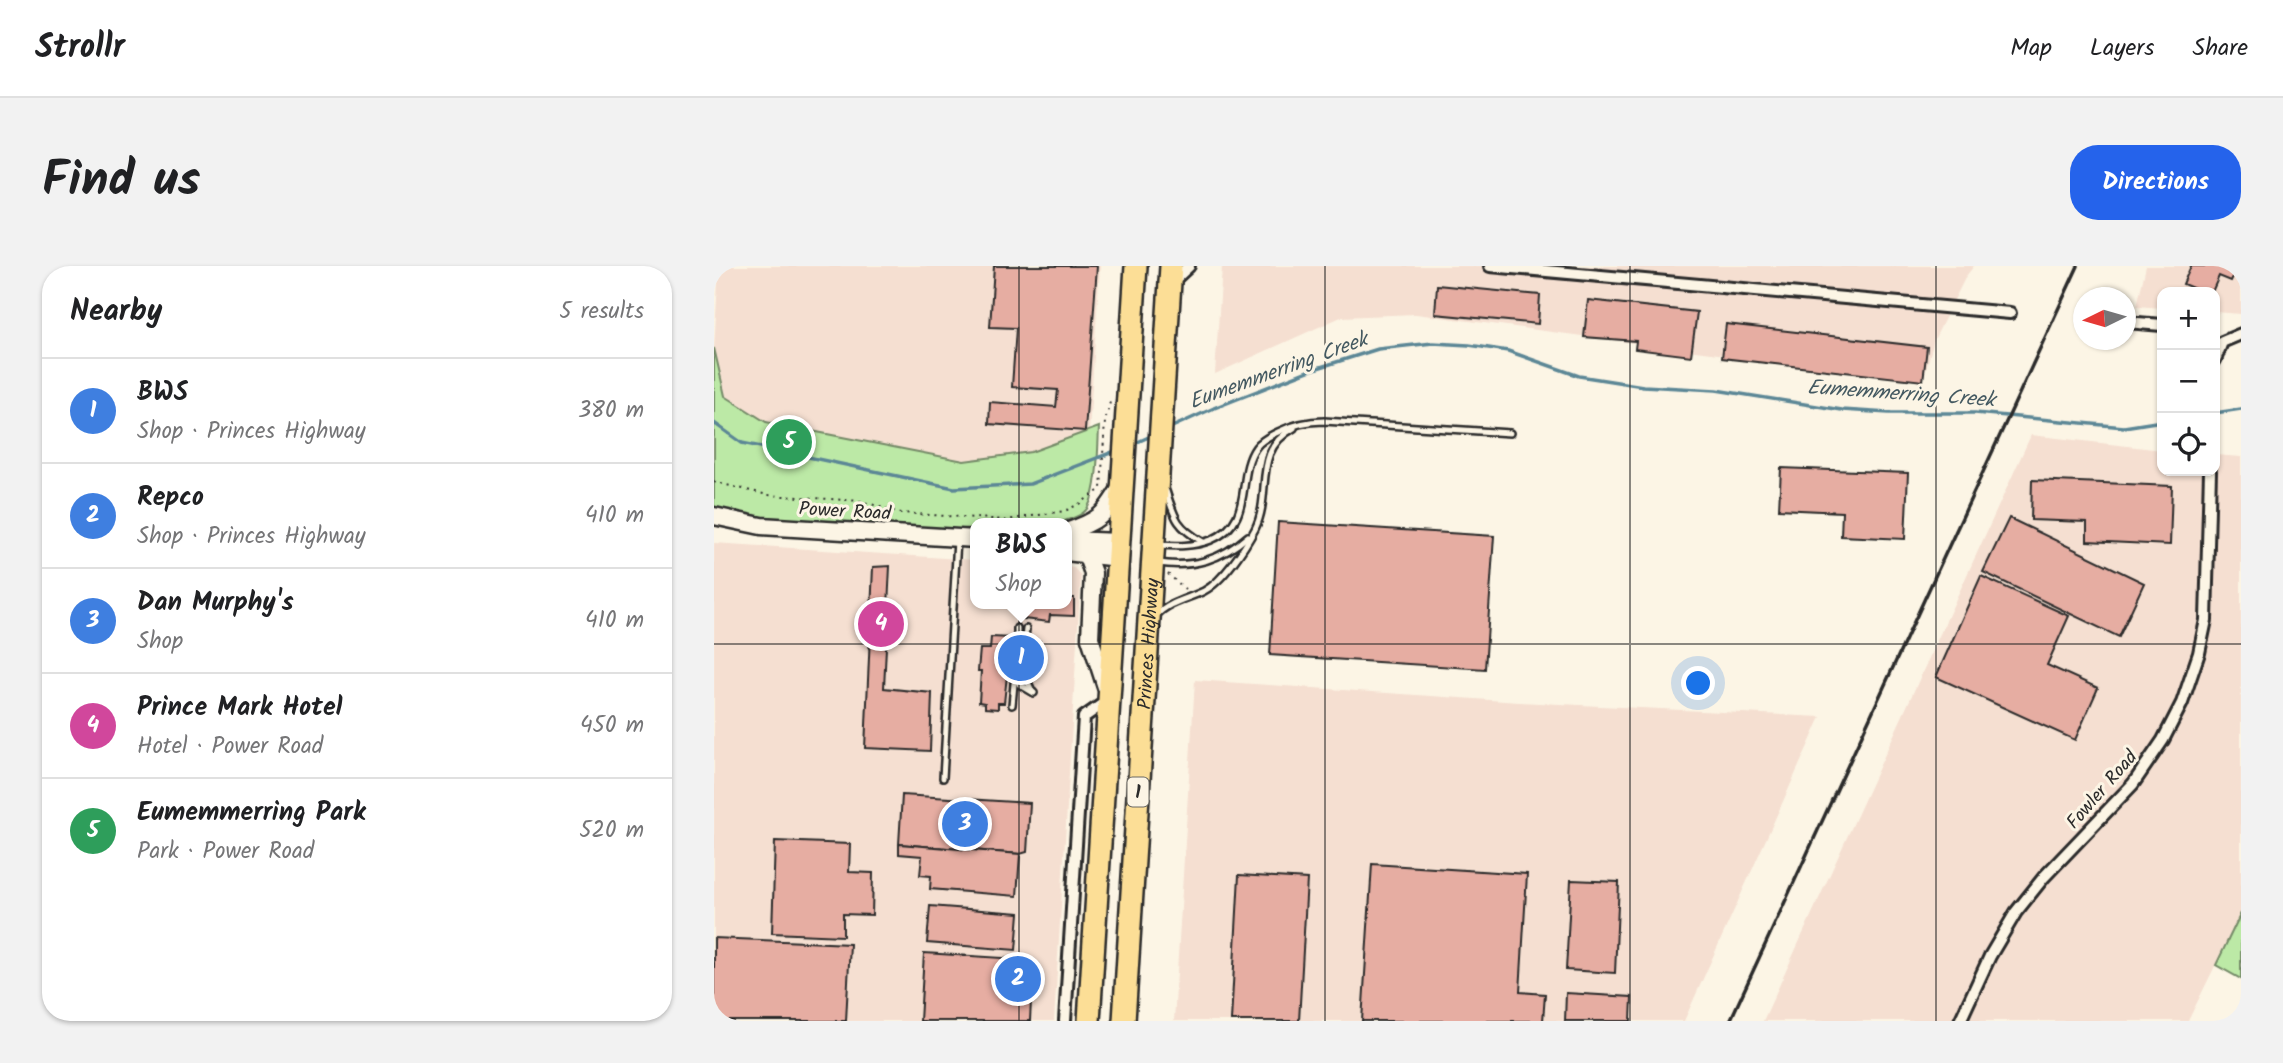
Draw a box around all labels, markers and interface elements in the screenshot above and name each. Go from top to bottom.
text: Strollr [35,22,125,75]
text: Map [2010,29,2052,68]
text: Layers [2090,29,2154,68]
text: Share [2192,29,2248,68]
text: Find us [42,143,200,221]
button: Directions [2070,145,2241,220]
north arrow [2073,287,2136,350]
map controls [2157,287,2220,476]
button: + [2157,287,2220,350]
text: Nearby [70,288,162,336]
text: 5 results [559,294,644,330]
water label: Eumemmerring Creek [1184,323,1376,419]
button: − [2157,350,2220,413]
water label: Eumemmerring Creek [1806,371,1999,418]
text: BWS [137,372,188,414]
text: 1 [90,393,96,429]
text: 380 m [578,393,644,429]
button: locate [2157,413,2220,476]
text: Shop · Princes Highway [137,414,365,450]
pin: 5 [766,416,812,468]
text: Repco [137,477,204,519]
street label: Power Road [798,495,892,529]
text: 2 [86,498,100,534]
text: 410 m [585,498,644,534]
popup [970,518,1072,609]
text: Shop · Princes Highway [137,519,365,555]
text: BWS [996,525,1047,567]
text: Shop [996,567,1041,603]
street label: Princes Highway [1130,576,1169,710]
text: Dan Murphy's [137,582,294,624]
pin: 4 [858,598,904,650]
text: 3 [87,603,99,639]
text: 410 m [585,603,644,639]
text: Shop [137,624,183,660]
pin: 1 [998,632,1044,684]
your location [1681,666,1715,700]
text: Prince Mark Hotel [137,687,343,729]
text: 4 [87,708,99,744]
text: 450 m [580,708,644,744]
text: Hotel · Power Road [137,729,323,765]
street label: Fowler Road [2060,744,2146,837]
road number: 1 [1128,778,1148,806]
text: Eumemmerring Park [137,792,366,834]
pin: 3 [942,798,988,850]
text: 5 [87,813,99,849]
text: 520 m [579,813,644,849]
text: Park · Power Road [137,834,314,870]
pin: 2 [995,953,1041,1005]

